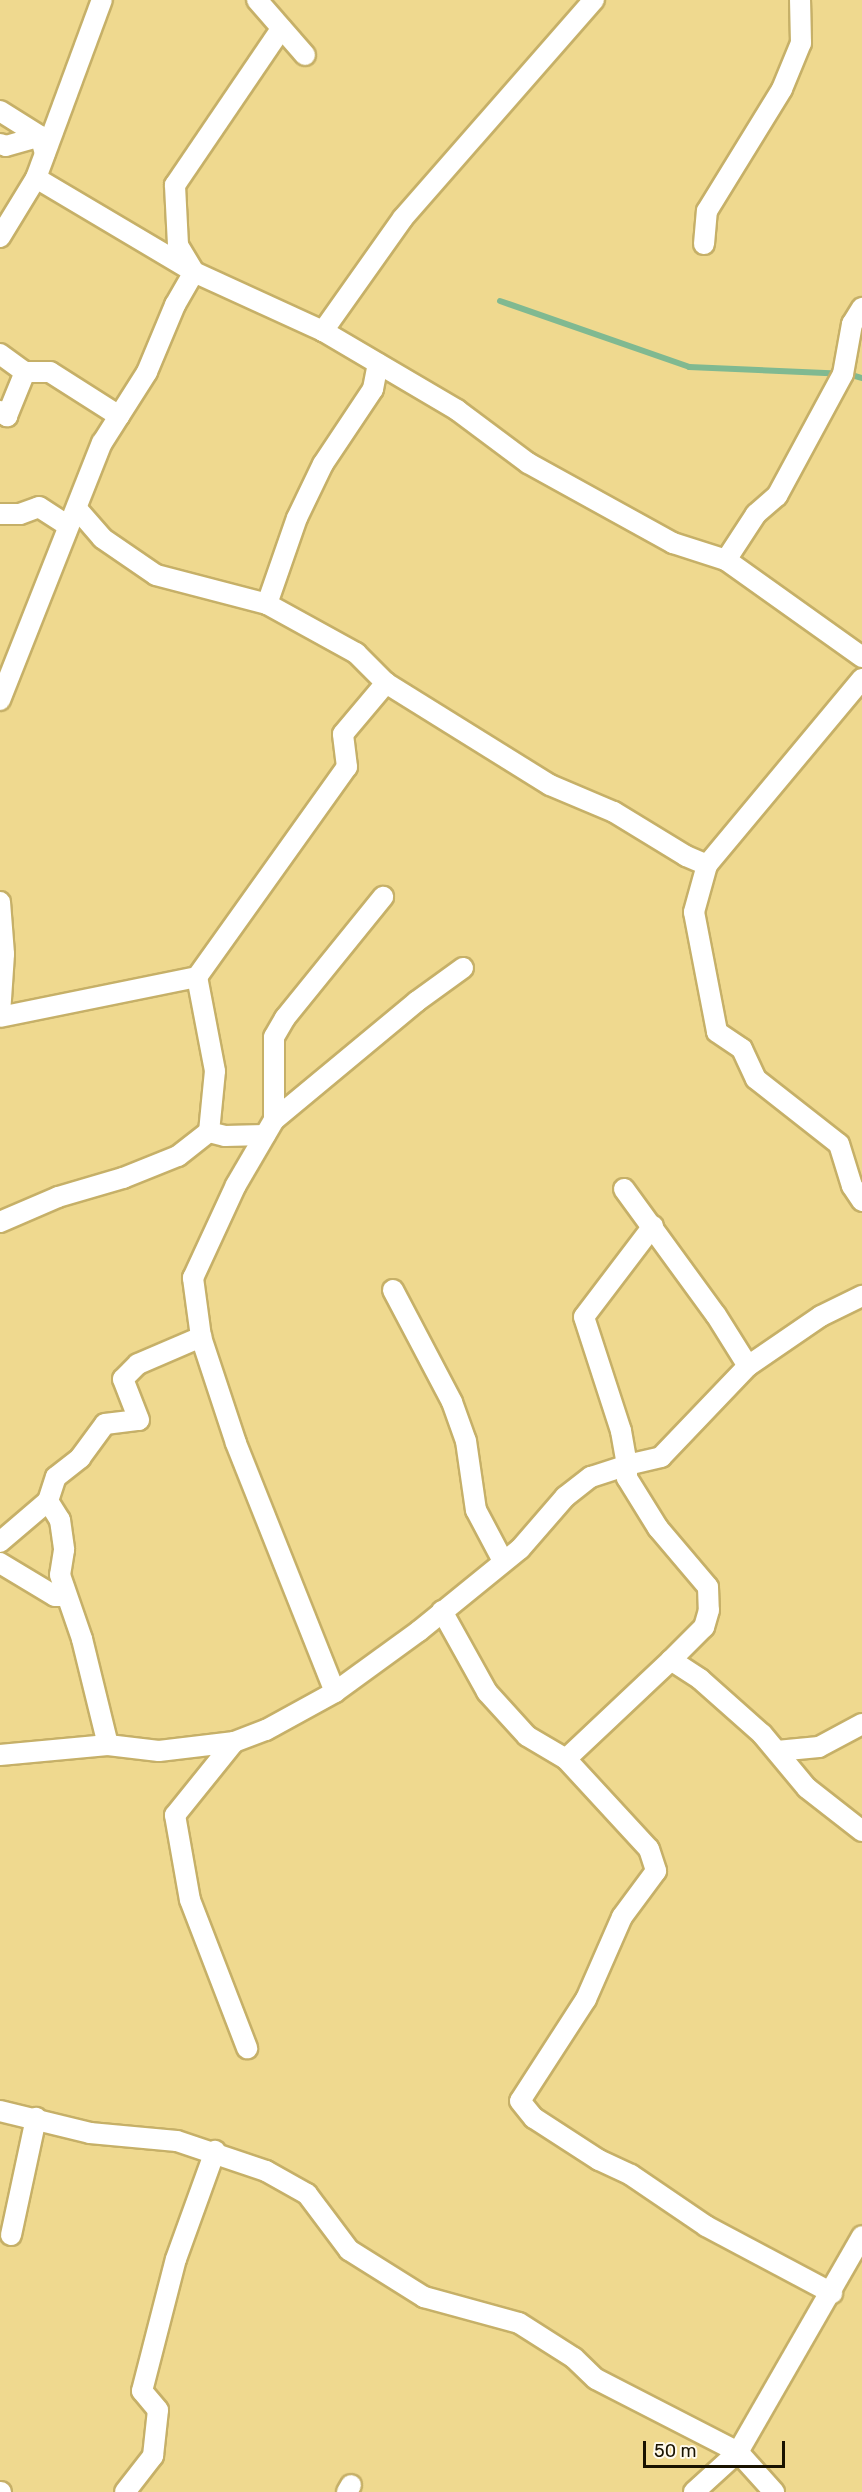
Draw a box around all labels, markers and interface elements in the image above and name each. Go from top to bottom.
scale bar [646,2429,788,2467]
text: 50 m [654,2440,697,2462]

